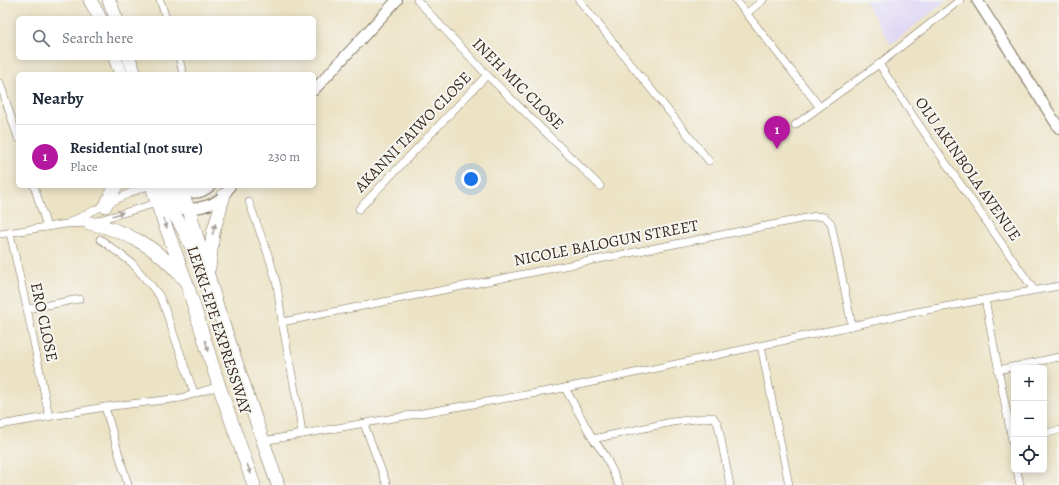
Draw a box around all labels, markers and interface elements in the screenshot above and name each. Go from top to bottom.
search box [16,16,316,60]
icon: search [30,27,52,49]
text: Search here [62,28,133,48]
street label: INEH MIC CLOSE [467,33,569,135]
street label: AKANNI TAIWO CLOSE [349,67,476,198]
text: Nearby [32,87,83,110]
street label: OLU AKINBOLA AVENUE [910,93,1026,245]
pin: 1 [764,116,790,149]
text: Residential (not sure) [70,138,203,158]
text: 1 [43,148,47,165]
text: 230 m [268,148,300,165]
text: Place [70,158,98,175]
your location [461,169,481,189]
one-way arrow [112,211,124,217]
street label: NICOLE BALOGUN STREET [512,214,700,272]
one-way arrow [162,217,168,229]
one-way arrow [211,223,217,235]
street label: LEKKI-EPE EXPRESSWAY [181,243,257,417]
street label: ERO CLOSE [25,280,63,364]
one-way arrow [204,340,210,352]
map controls [1011,365,1047,473]
button: + [1011,365,1047,401]
button: − [1011,401,1047,437]
button: locate [1011,437,1047,473]
one-way arrow [246,463,252,475]

